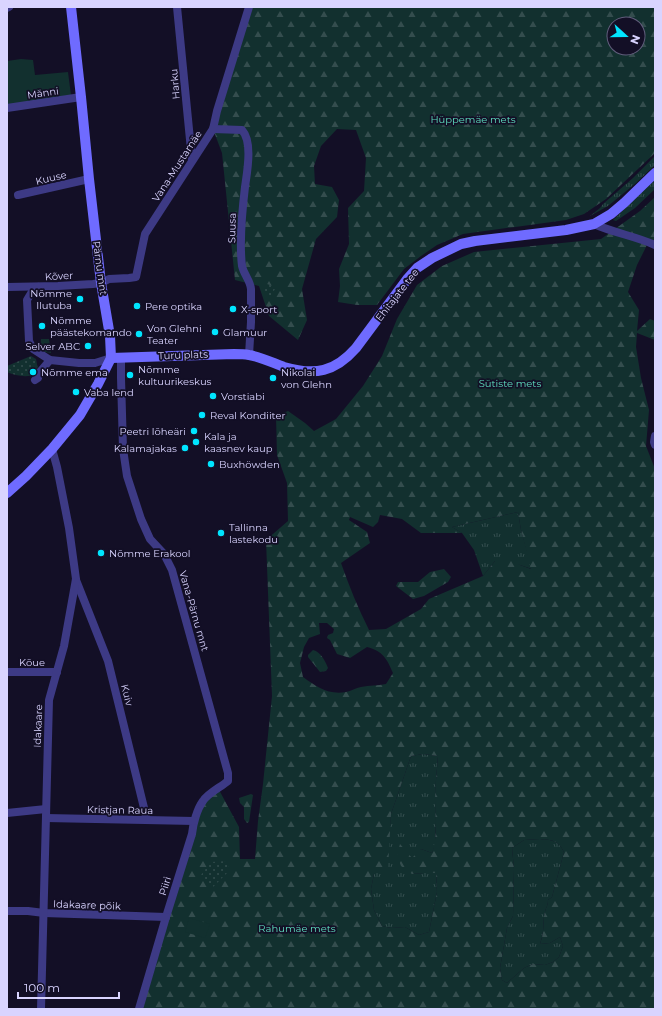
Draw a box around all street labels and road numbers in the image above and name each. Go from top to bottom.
street label: Harku [167,68,183,100]
street label: Männi [26,84,60,102]
street label: Vana-Mustamäe [149,128,205,204]
street label: Kuuse [34,168,68,188]
street label: Suusa [225,213,239,243]
street label: Pärnu mnt [90,240,110,296]
street label: Ehitajate tee [373,266,421,324]
street label: Kõver [45,269,73,283]
street label: Turu plats [158,348,208,362]
street label: Vana-Pärnu mnt [176,569,212,653]
street label: Kõue [19,656,45,669]
street label: Kuiv [118,683,136,708]
street label: Idakaare [31,704,45,748]
street label: Kristjan Raua [87,803,153,817]
street label: Piiri [156,875,174,897]
street label: Idakaare põik [53,897,121,913]

